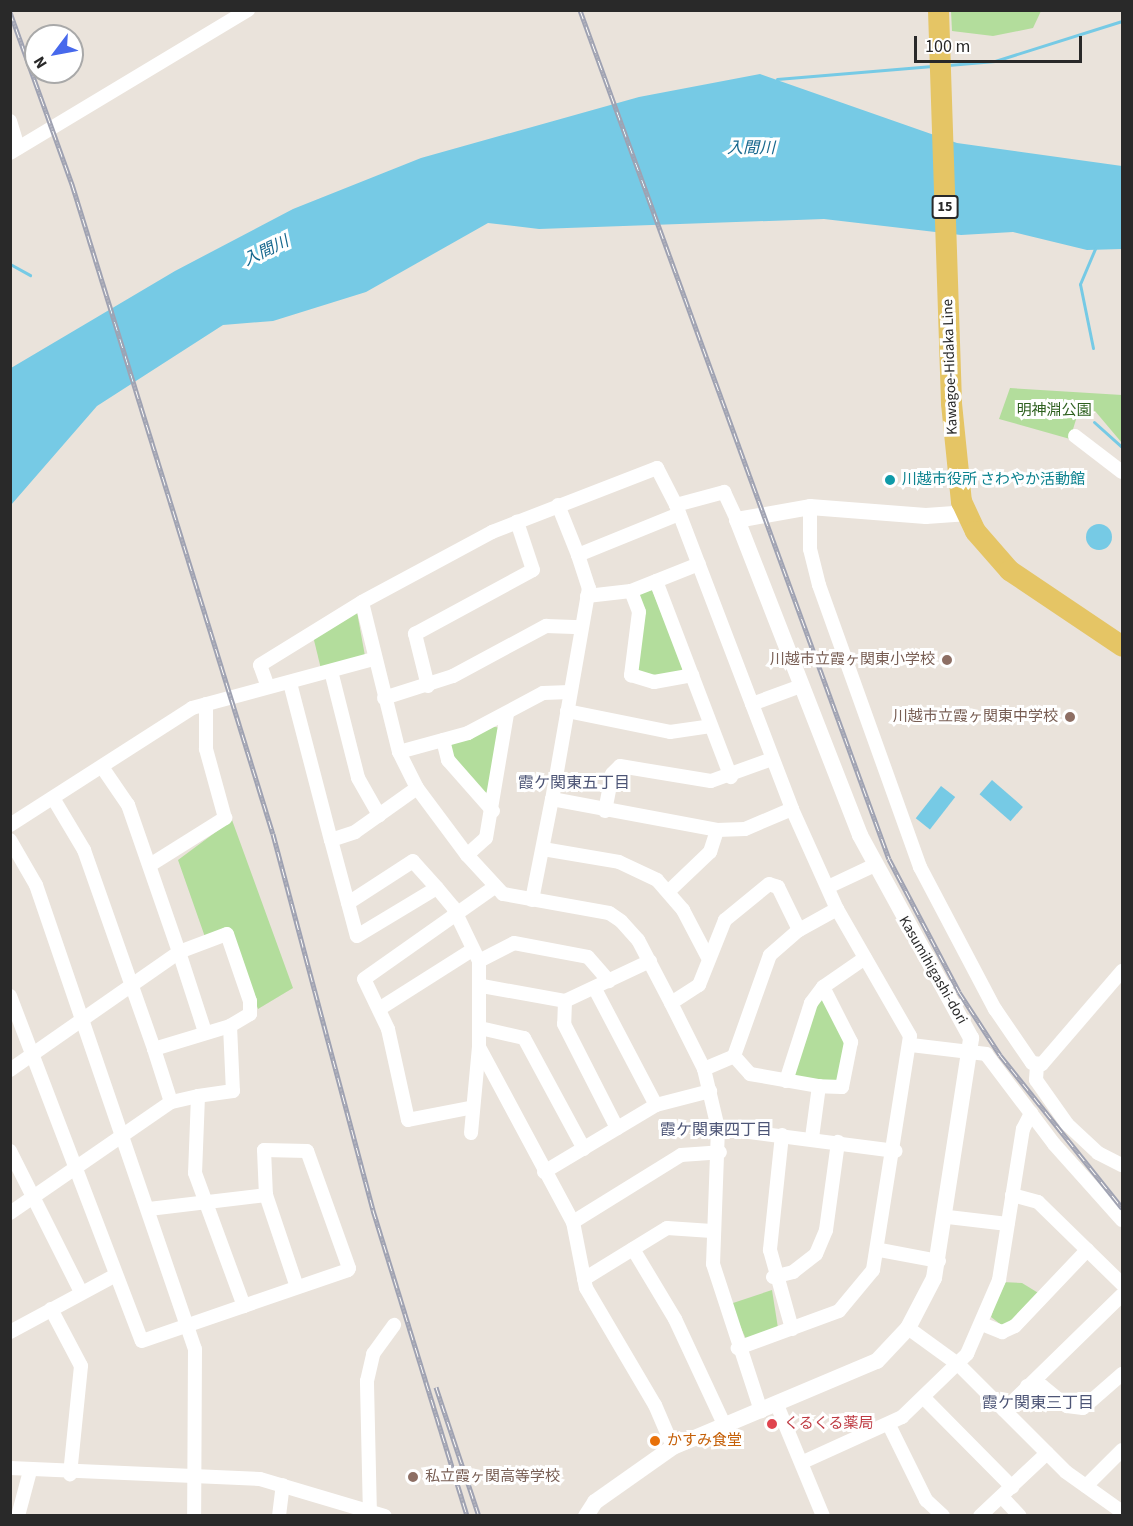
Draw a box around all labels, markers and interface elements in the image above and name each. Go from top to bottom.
north arrow [24,24,84,84]
scale bar [917,24,1085,62]
text: 100 m [925,34,970,59]
text: N [28,52,53,73]
water label: 入間川 [727,138,775,158]
road number: 15 [932,196,958,218]
water label: 入間川 [240,232,292,270]
street label: Kawagoe-Hidaka Line [939,299,961,435]
park label: 明神淵公園 [1017,402,1091,420]
place label: 川越市役所 さわやか活動館 [902,471,1085,489]
marker: 川越市役所 さわやか活動館 [883,473,897,487]
place label: 川越市立霞ヶ関東小学校 [770,651,935,669]
marker: 川越市立霞ヶ関東小学校 [940,653,954,667]
place label: 川越市立霞ヶ関東中学校 [893,708,1058,726]
marker: 川越市立霞ヶ関東中学校 [1063,710,1077,724]
district label: 霞ケ関東五丁目 [518,773,630,793]
street label: Kasumihigashi-dori [895,913,971,1027]
district label: 霞ケ関東四丁目 [660,1120,772,1140]
district label: 霞ケ関東三丁目 [982,1393,1094,1413]
place label: くるくる薬局 [784,1415,874,1433]
marker: くるくる薬局 [765,1417,779,1431]
place label: かすみ食堂 [667,1432,742,1450]
marker: かすみ食堂 [648,1434,662,1448]
place label: 私立霞ヶ関高等学校 [425,1468,560,1486]
marker: 私立霞ヶ関高等学校 [406,1470,420,1484]

